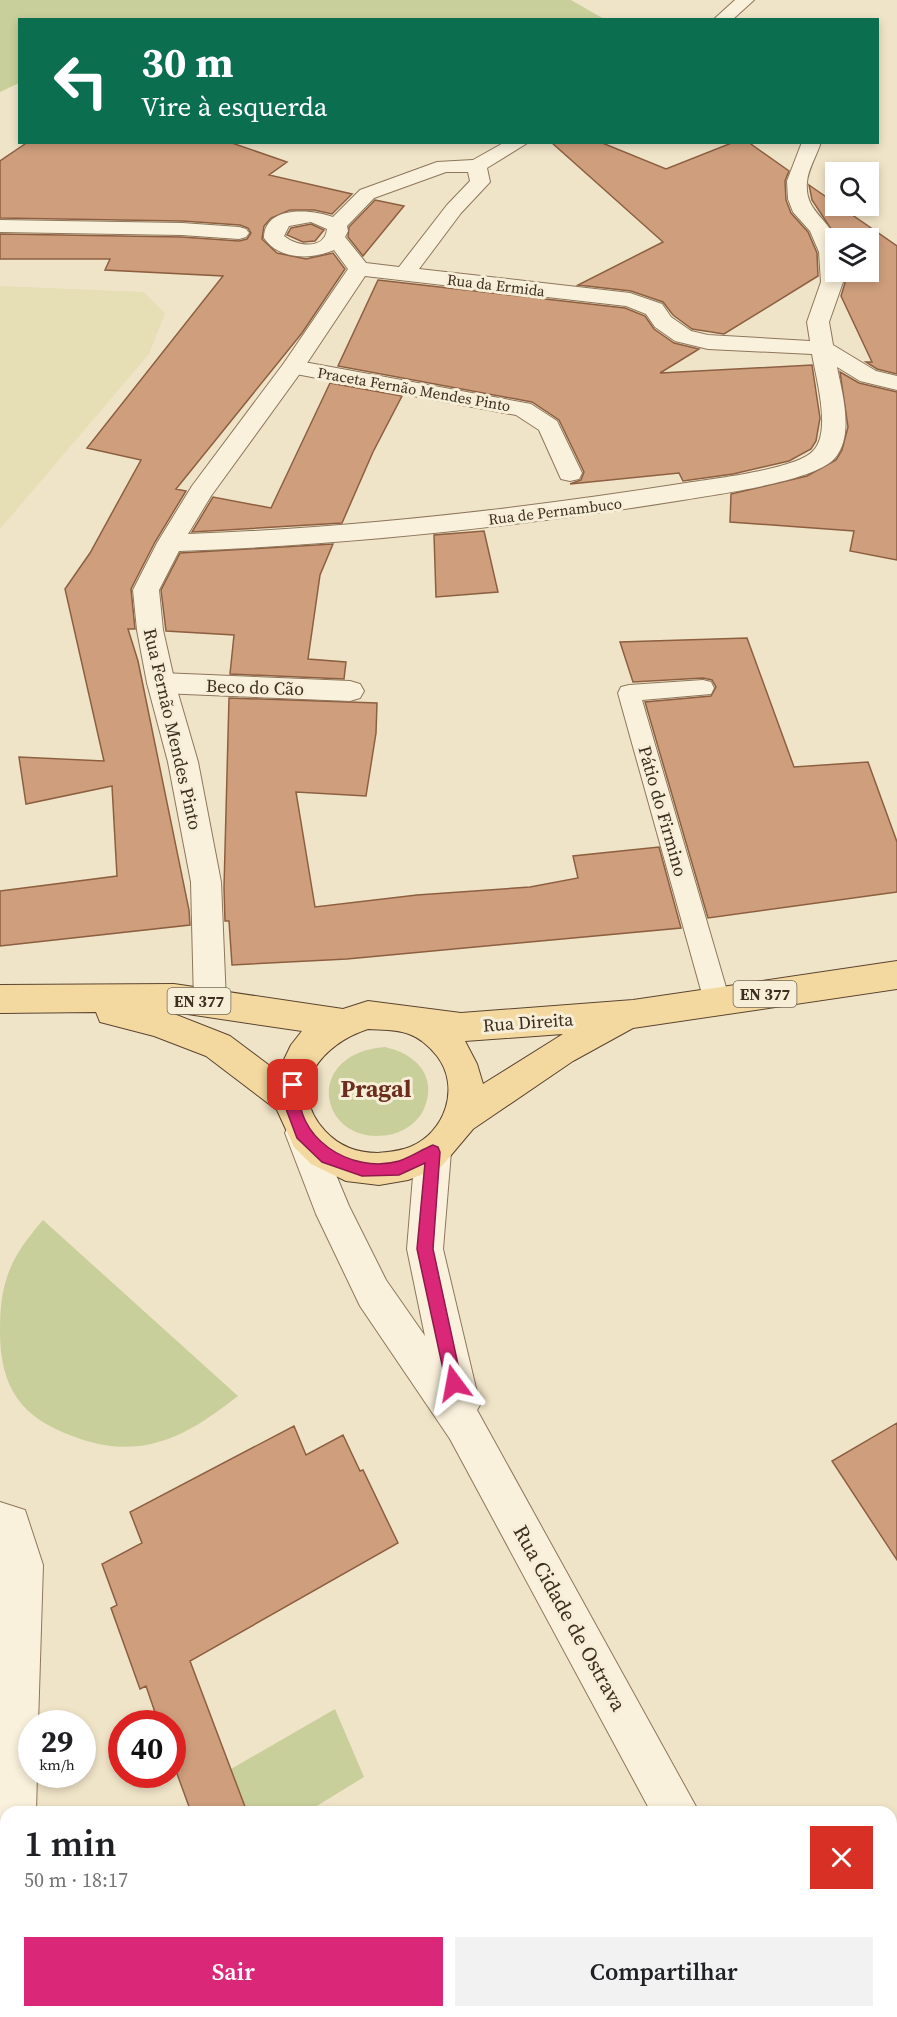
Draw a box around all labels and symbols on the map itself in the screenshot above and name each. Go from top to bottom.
street label: Rua da Ermida [446,269,546,301]
street label: Praceta Fernão Mendes Pinto [316,362,512,416]
street label: Rua de Pernambuco [487,492,623,530]
street label: Rua Fernão Mendes Pinto [138,626,208,832]
street label: Beco do Cão [206,673,305,701]
street label: Pátio do Firmino [632,743,694,879]
road number: EN 377 [734,981,796,1007]
road number: EN 377 [168,988,230,1014]
street label: Rua Direita [482,1006,575,1038]
pin [267,1059,318,1110]
district label: Pragal [341,1072,412,1105]
position arrow [422,1351,486,1415]
street label: Rua Cidade de Ostrava [507,1520,633,1717]
speed limit sign: 40 [108,1710,186,1788]

